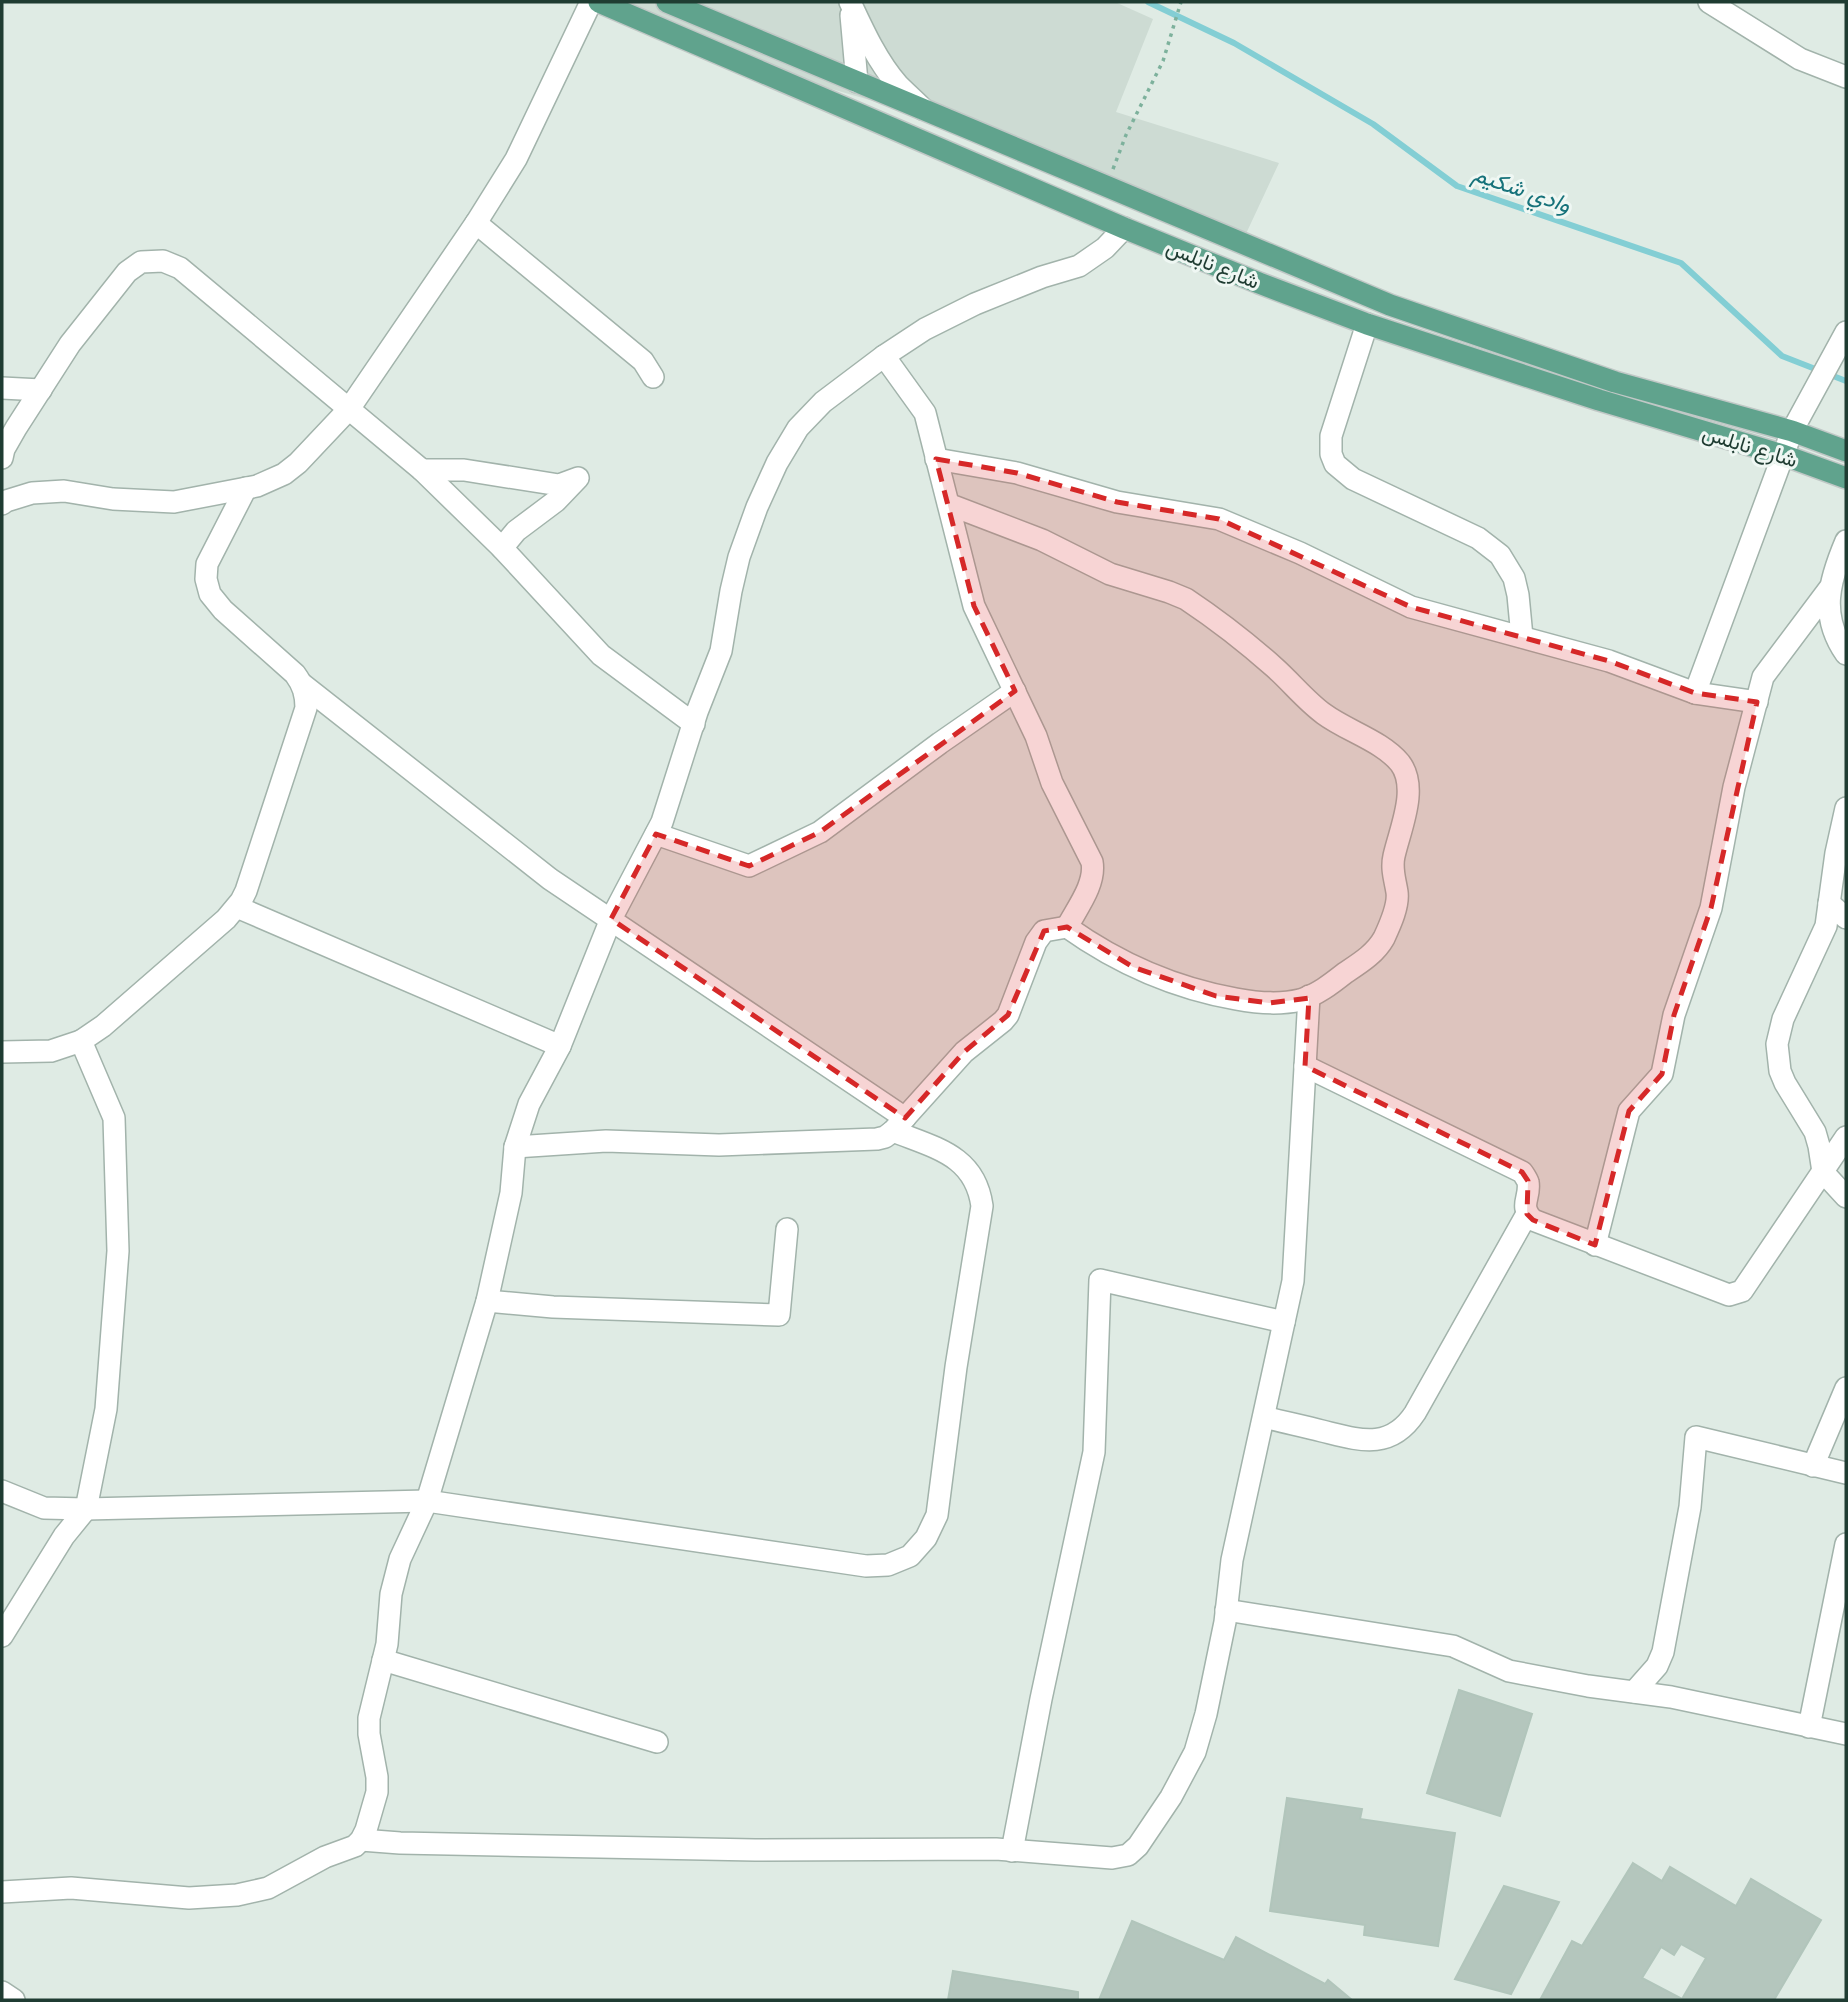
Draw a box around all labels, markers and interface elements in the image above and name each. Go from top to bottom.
water label: وادي شكيم [1467,158,1575,223]
street label: شارع نابلس [1162,233,1263,296]
street label: شارع نابلس [1699,419,1801,474]

